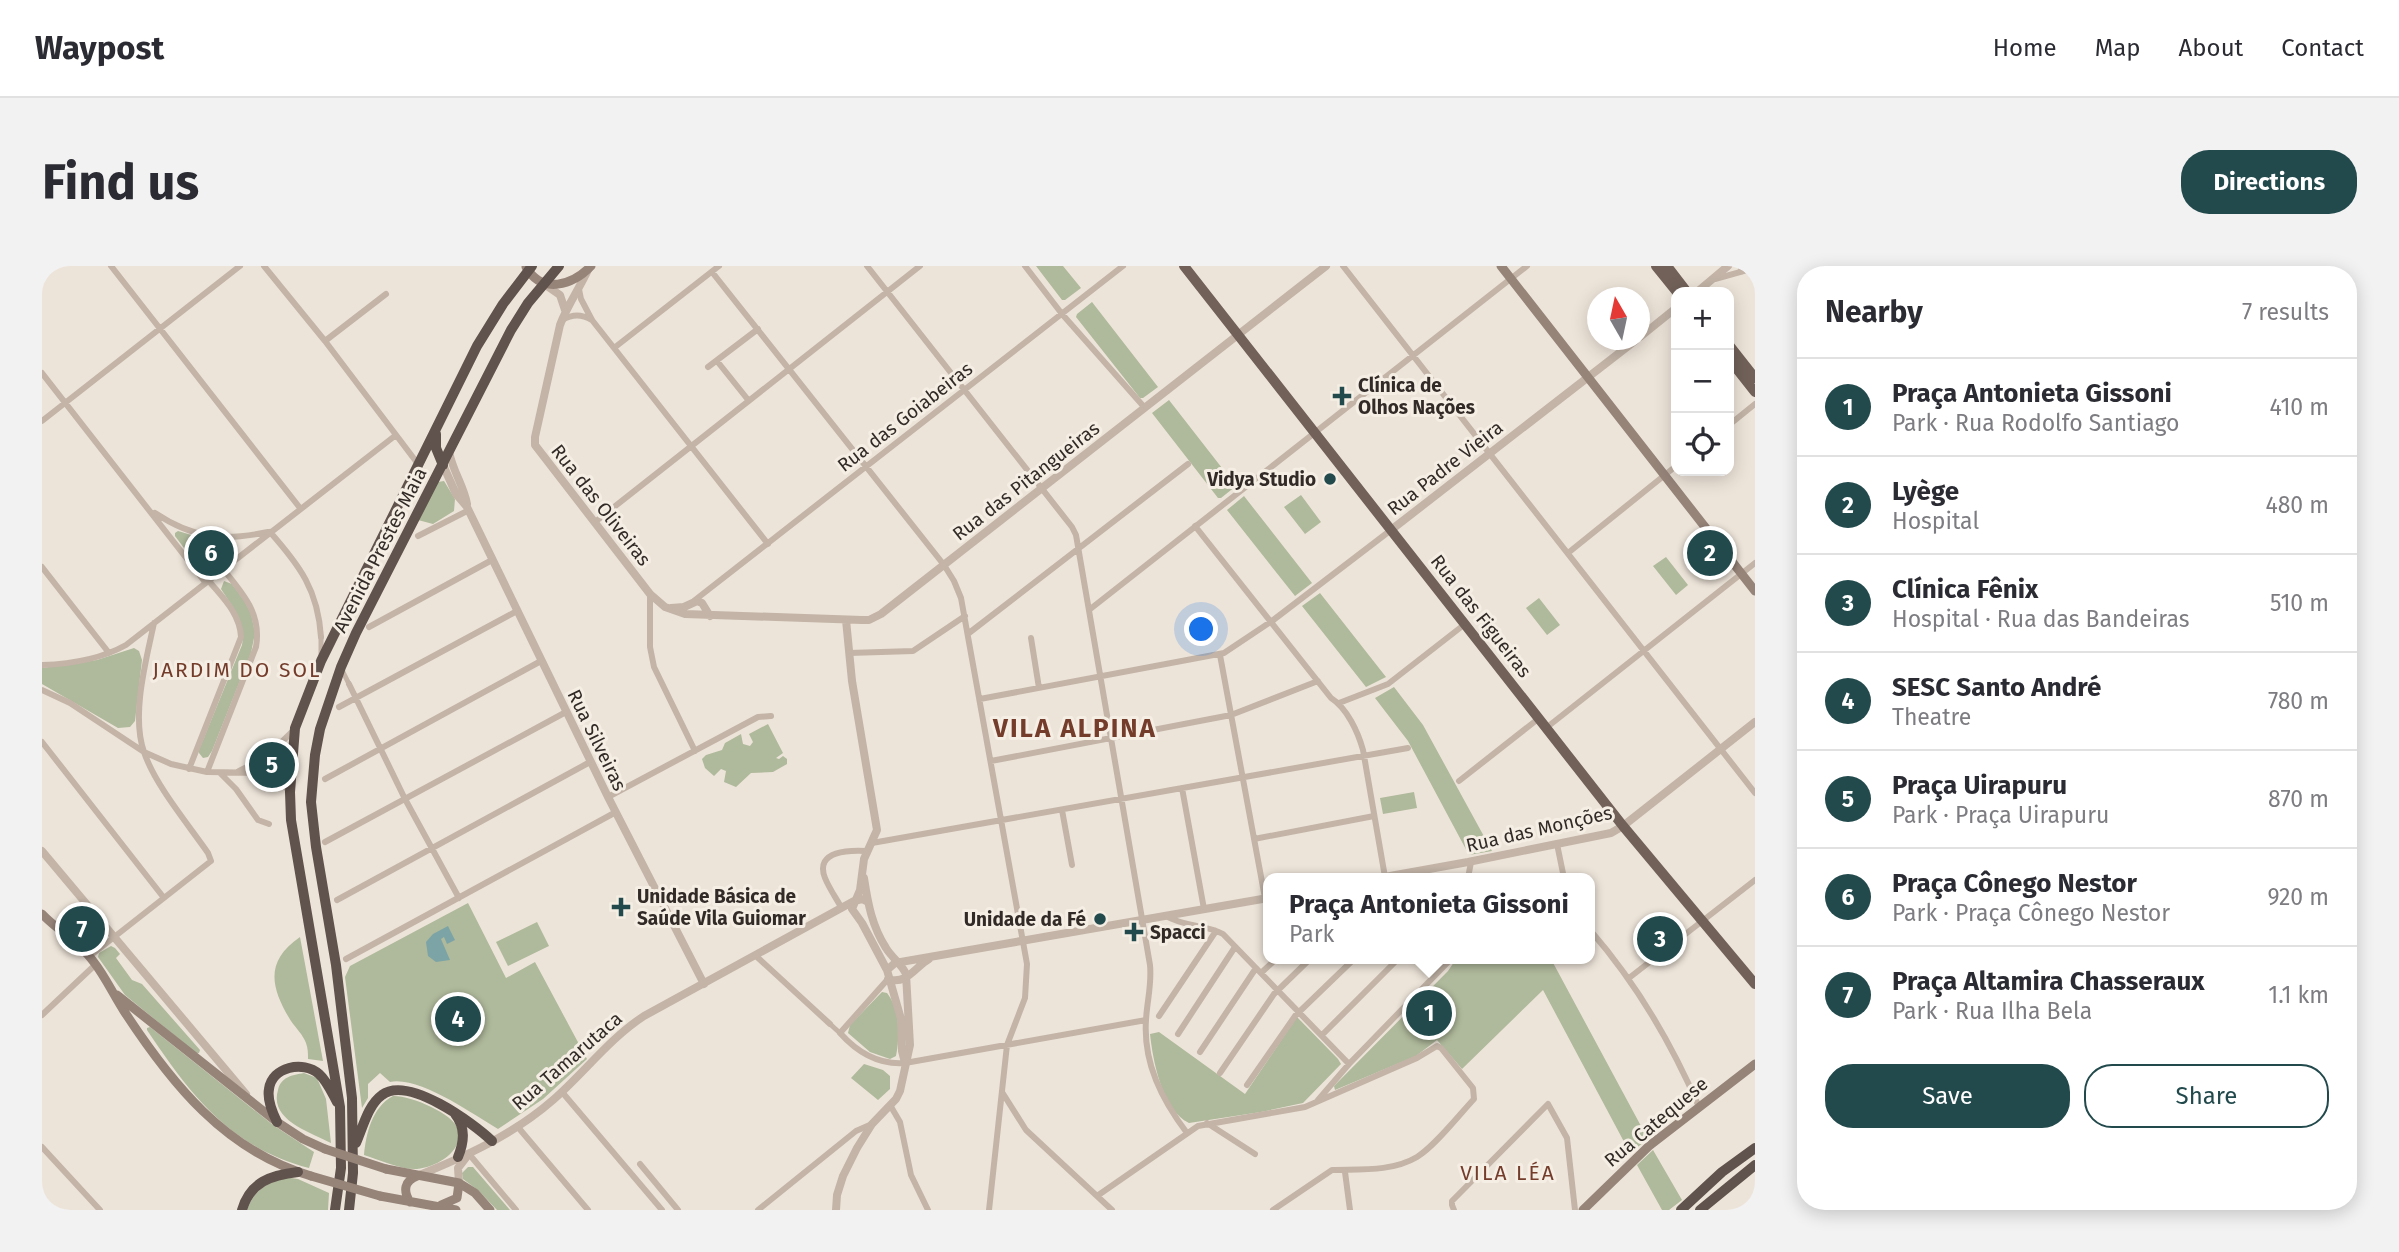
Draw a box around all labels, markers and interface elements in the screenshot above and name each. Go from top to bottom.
text: Waypost [35,28,164,68]
text: Home [1993,34,2057,62]
text: Map [2095,34,2141,62]
text: About [2179,34,2243,62]
text: Contact [2281,34,2364,62]
button: Directions [2181,150,2357,214]
text: Find us [42,153,199,212]
north arrow [1587,287,1650,350]
map controls [1671,287,1734,476]
button: + [1671,287,1734,350]
text: Nearby [1825,294,1923,330]
text: 7 results [2242,298,2329,326]
button: − [1671,350,1734,413]
street label: Rua das Goiabeiras [833,357,977,477]
place label: Clínica de Olhos Nações [1358,374,1475,419]
text: Praça Antonieta Gissoni [1892,378,2172,409]
marker: Clínica de Olhos Nações [1332,386,1352,406]
text: 1 [1843,393,1853,421]
text: 410 m [2269,393,2329,421]
text: Park · Rua Rodolfo Santiago [1892,409,2179,437]
button: locate [1671,413,1734,476]
street label: Rua das Pitangueiras [948,416,1104,546]
street label: Rua Padre Vieira [1383,416,1507,520]
street label: Rua das Oliveiras [546,440,656,571]
street label: Avenida Prestes Maia [328,464,432,636]
place label: Vidya Studio [1206,468,1316,491]
marker: Vidya Studio [1322,471,1338,487]
text: Lyège [1892,476,1959,507]
text: 2 [1842,491,1854,519]
text: 480 m [2265,491,2329,519]
text: Hospital [1892,507,1979,535]
pin: 6 [188,527,234,579]
pin: 2 [1687,527,1733,579]
street label: Rua das Figueiras [1426,550,1536,682]
text: Clínica Fênix [1892,574,2038,605]
text: 3 [1842,589,1854,617]
text: 510 m [2270,589,2329,617]
text: Hospital · Rua das Bandeiras [1892,605,2189,633]
your location [1184,612,1218,646]
district label: JARDIM DO SOL [153,657,321,683]
text: SESC Santo André [1892,672,2101,703]
street label: Rua Silveiras [563,686,631,794]
text: 4 [1842,687,1855,715]
text: 780 m [2268,687,2329,715]
text: Theatre [1892,703,1971,731]
district label: VILA ALPINA [992,713,1157,744]
pin: 5 [249,739,295,791]
text: Praça Uirapuru [1892,770,2067,801]
text: 5 [1842,785,1854,813]
text: 870 m [2268,785,2329,813]
street label: Rua das Monções [1464,801,1614,857]
text: Park · Praça Uirapuru [1892,801,2109,829]
text: Praça Cônego Nestor [1892,868,2137,899]
popup [1263,873,1595,964]
text: 6 [1842,883,1854,911]
text: 920 m [2267,883,2329,911]
place label: Unidade Básica de Saúde Vila Guiomar [637,885,806,930]
text: Praça Antonieta Gissoni [1289,889,1569,920]
marker: Unidade Básica de Saúde Vila Guiomar [611,897,631,917]
text: Park · Praça Cônego Nestor [1892,899,2170,927]
pin: 7 [59,903,105,955]
place label: Unidade da Fé [964,908,1086,931]
marker: Unidade da Fé [1092,911,1108,927]
pin: 3 [1637,913,1683,965]
text: Park [1289,920,1334,948]
place label: Spacci [1150,921,1206,944]
marker: Spacci [1124,922,1144,942]
text: Praça Altamira Chasseraux [1892,966,2205,997]
text: 7 [1843,981,1853,1009]
text: 1.1 km [2268,981,2329,1009]
pin: 1 [1406,987,1452,1039]
pin: 4 [435,993,481,1045]
text: Park · Rua Ilha Bela [1892,997,2092,1025]
street label: Rua Tamarutaca [507,1007,627,1115]
button: Save [1825,1064,2070,1128]
button: Share [2084,1064,2329,1128]
street label: Rua Catequese [1600,1072,1712,1172]
district label: VILA LÉA [1460,1160,1556,1186]

